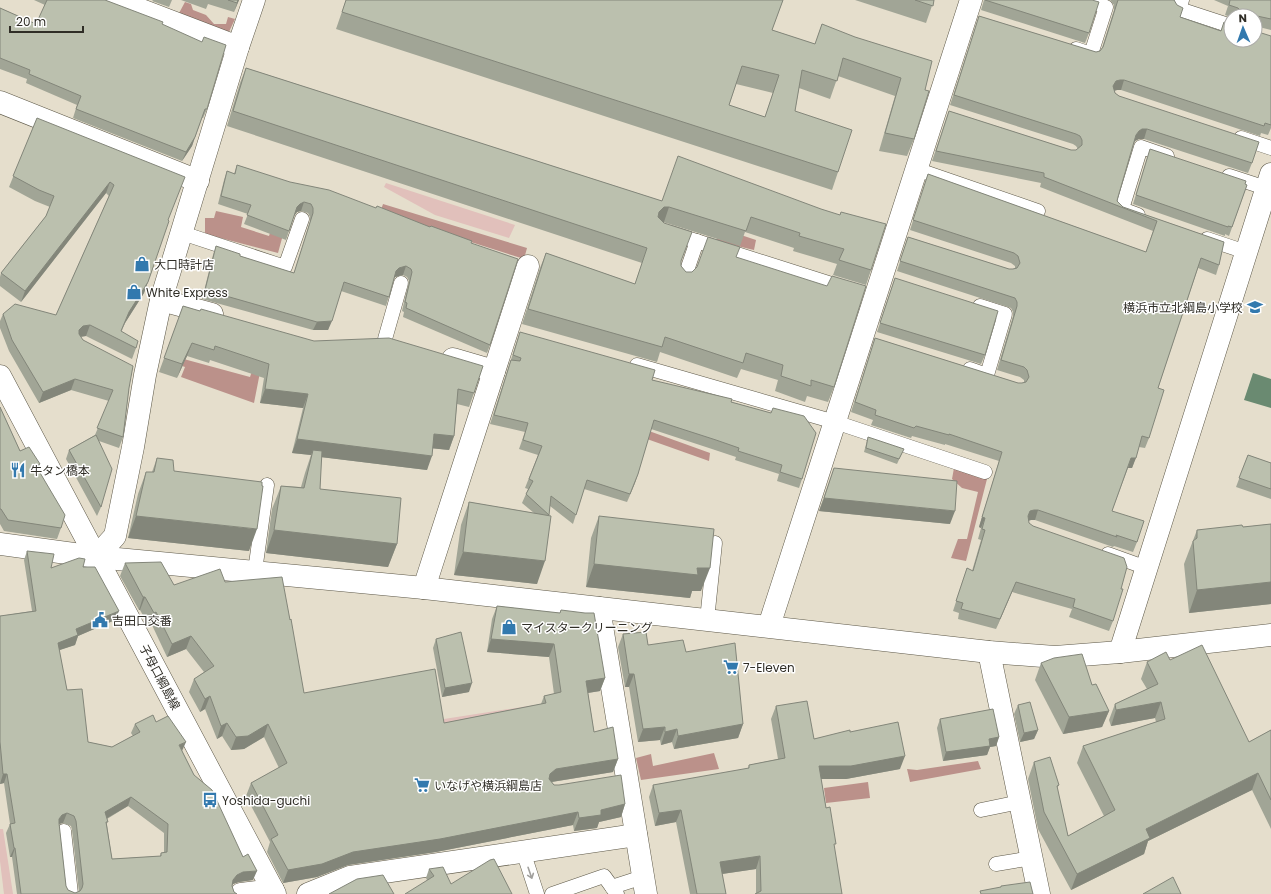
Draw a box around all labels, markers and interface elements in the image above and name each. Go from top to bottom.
scale bar [10,8,83,34]
north arrow [1223,8,1263,48]
text: N [1238,10,1247,26]
text: 20 m [16,13,46,30]
shop icon: 大口時計店 [133,255,151,273]
place label: 大口時計店 [154,256,214,273]
shop icon: White Express [125,283,143,301]
place label: White Express [146,284,228,301]
school or university icon: 横浜市立北綱島小学校 [1246,298,1264,316]
place label: 横浜市立北綱島小学校 [1123,299,1243,316]
restaurant icon: 牛タン橋本 [9,461,27,479]
place label: 牛タン橋本 [30,462,90,479]
public building icon: 吉田口交番 [91,611,109,629]
place label: 吉田口交番 [112,612,172,629]
shop icon: マイスタークリーニング [500,618,518,636]
place label: マイスタークリーニング [521,619,653,636]
street label: 子母口綱島線 [136,641,184,713]
supermarket icon: 7-Eleven [722,658,740,676]
place label: 7-Eleven [743,659,795,676]
supermarket icon: いなげや横浜綱島店 [413,776,431,794]
place label: いなげや横浜綱島店 [434,777,542,794]
bus stop icon: Yoshida-guchi [201,791,219,809]
place label: Yoshida-guchi [222,792,310,809]
one-way arrow [527,866,534,879]

